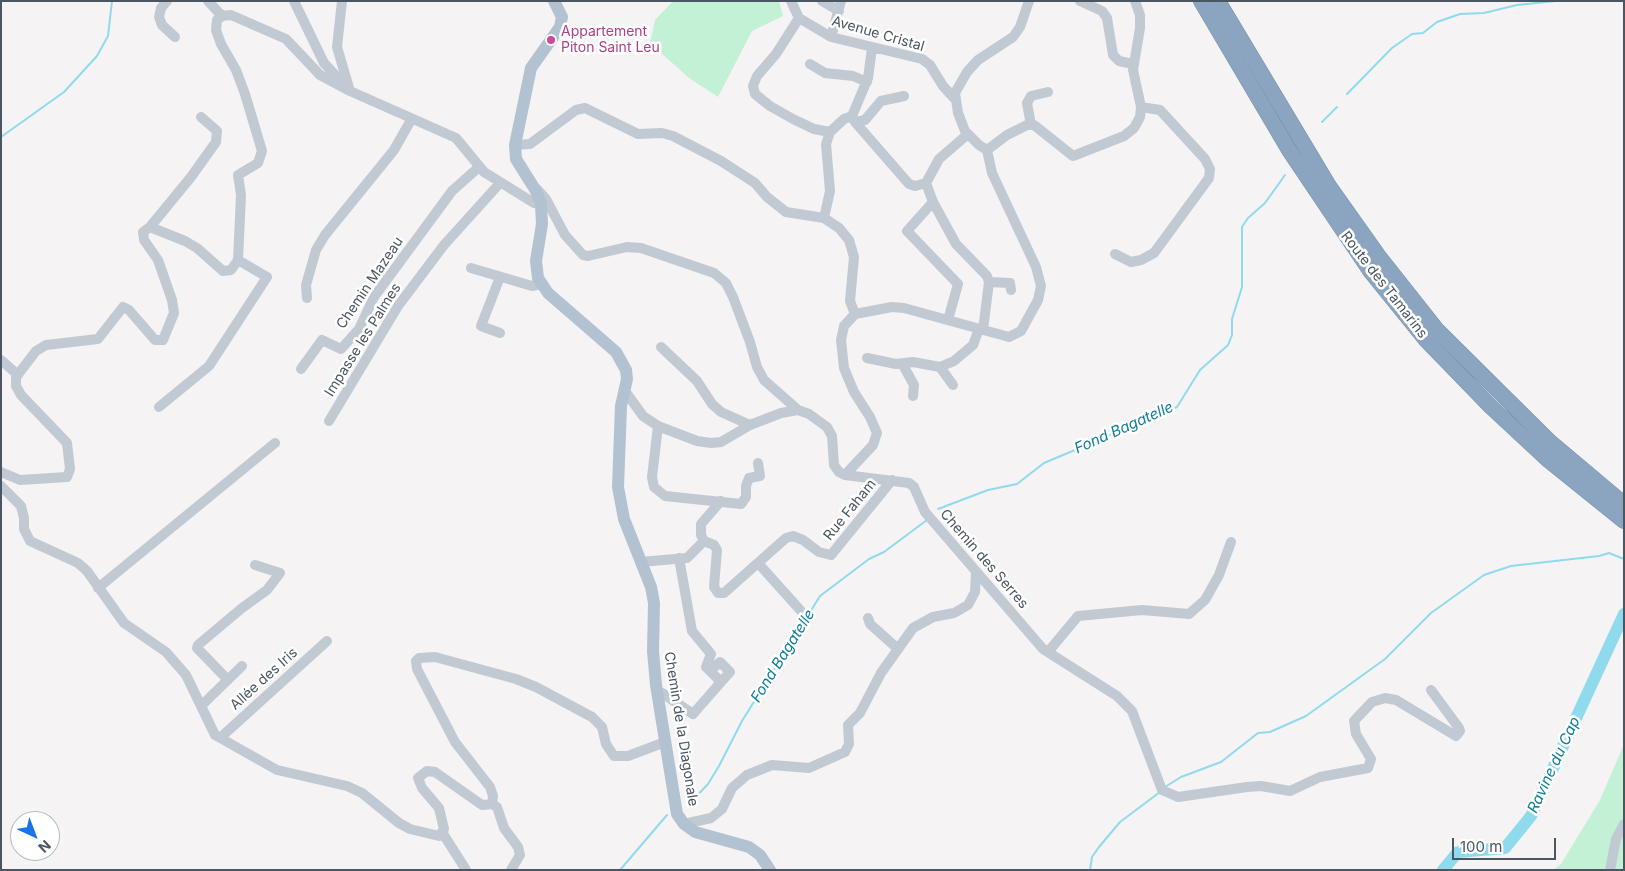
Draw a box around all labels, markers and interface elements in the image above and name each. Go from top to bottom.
street label: Avenue Cristal [830,13,926,55]
place label: Appartement Piton Saint Leu [561,24,660,56]
marker: Appartement Piton Saint Leu [545,34,557,46]
street label: Route des Tamarins [1337,228,1431,342]
street label: Chemin Mazeau [333,234,407,332]
street label: Impasse les Palmes [321,280,405,400]
water label: Fond Bagatelle [1072,398,1176,458]
street label: Rue Faham [820,476,880,544]
street label: Chemin des Serres [936,506,1032,612]
water label: Fond Bagatelle [747,606,819,706]
street label: Allée des Iris [227,644,301,714]
street label: Chemin de la Diagonale [660,650,702,808]
water label: Ravine du Cap [1524,714,1584,816]
north arrow [10,811,60,861]
scale bar [1455,828,1559,860]
text: N [35,837,55,856]
text: 100 m [1460,837,1502,856]

